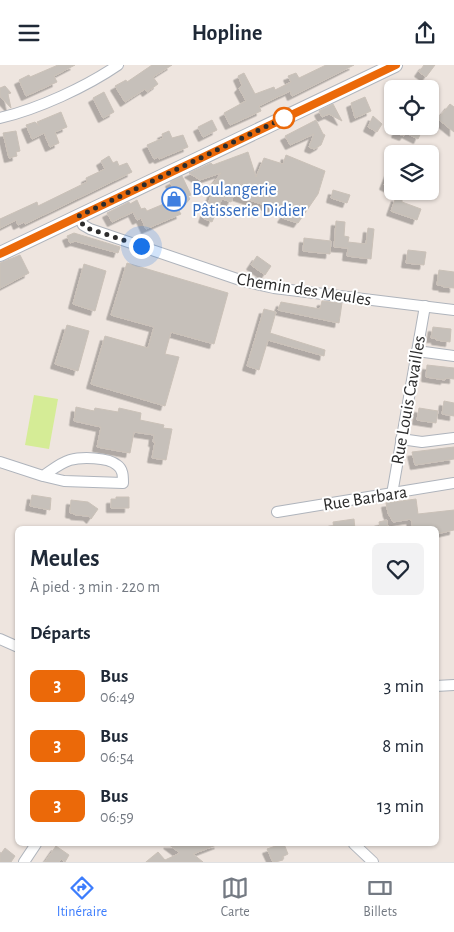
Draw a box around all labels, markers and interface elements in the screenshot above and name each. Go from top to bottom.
icon: menu [15,19,43,47]
icon: share [411,19,439,47]
text: Hopline [192,22,262,44]
map controls [384,80,439,200]
button: locate [384,80,439,135]
unlabelled marker [273,107,295,129]
button: layers [384,145,439,200]
place label: Boulangerie Pâtisserie Didier [192,181,306,220]
shop icon: Boulangerie Pâtisserie Didier [161,186,187,212]
your location [129,234,154,259]
street label: Chemin des Meules [235,270,372,310]
street label: Rue Louis Cavailles [389,334,429,466]
street label: Rue Barbara [322,483,409,515]
button: heart [372,543,424,595]
text: Meules [30,547,99,571]
text: À pied · 3 min · 220 m [30,579,160,595]
text: Départs [30,624,91,643]
text: Bus [100,667,128,686]
text: 3 [54,677,61,695]
text: 3 min [383,677,424,696]
text: 06:49 [100,689,135,705]
text: Bus [100,727,128,746]
text: 3 [54,737,61,755]
text: 8 min [382,737,424,756]
text: 06:54 [100,749,134,765]
text: Bus [100,787,128,806]
text: 3 [54,797,61,815]
text: 13 min [377,797,424,816]
text: 06:59 [100,809,134,825]
tab: Itinéraire [57,874,107,921]
tab: Carte [221,874,250,921]
tab: Billets [363,874,397,921]

